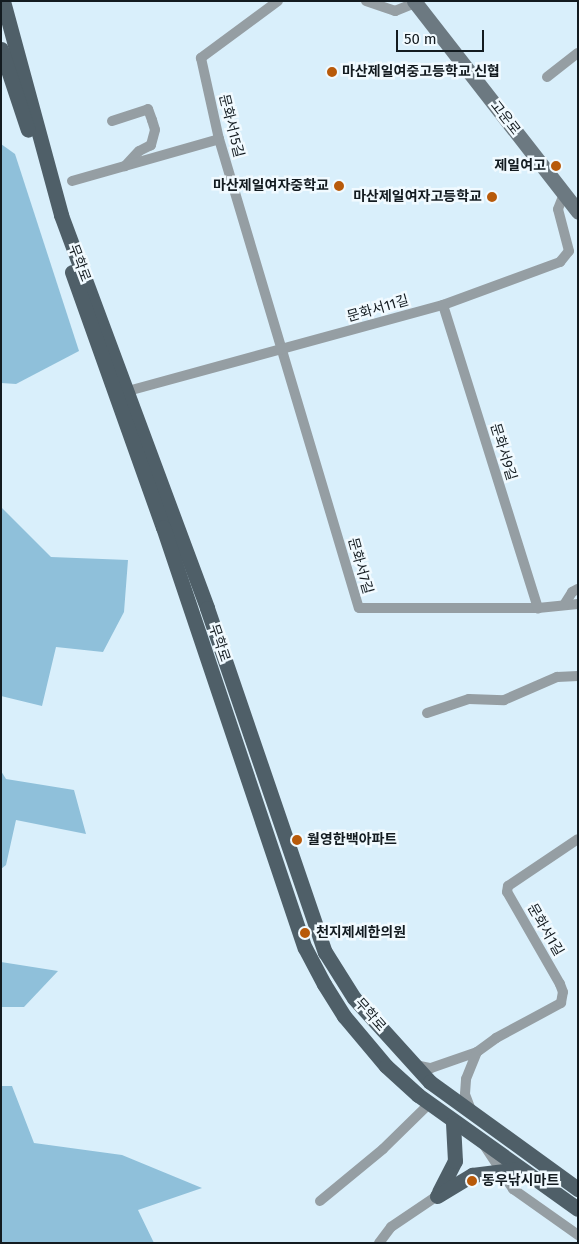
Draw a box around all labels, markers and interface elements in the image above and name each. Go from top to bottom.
scale bar [399,20,486,52]
text: 50 m [404,30,437,48]
place label: 마산제일여중고등학교 신협 [342,64,500,80]
marker: 마산제일여중고등학교 신협 [326,66,338,78]
street label: 문화서15길 [215,93,247,159]
street label: 고운로 [486,98,524,138]
place label: 제일여고 [494,158,546,174]
marker: 제일여고 [550,160,562,172]
place label: 마산제일여자중학교 [213,178,329,194]
marker: 마산제일여자중학교 [333,180,345,192]
place label: 마산제일여자고등학교 [353,189,482,205]
marker: 마산제일여자고등학교 [486,191,498,203]
street label: 무학로 [64,242,94,284]
street label: 문화서11길 [345,292,411,326]
street label: 문화서9길 [486,421,520,483]
street label: 문화서7길 [344,536,376,596]
street label: 무학로 [205,622,233,664]
place label: 월영한백아파트 [307,832,397,848]
marker: 월영한백아파트 [291,834,303,846]
street label: 문화서1길 [523,901,567,959]
place label: 천지제세한의원 [316,925,406,941]
marker: 천지제세한의원 [298,926,312,940]
street label: 무학로 [351,995,389,1035]
place label: 동우낚시마트 [482,1173,559,1189]
marker: 동우낚시마트 [466,1175,478,1187]

